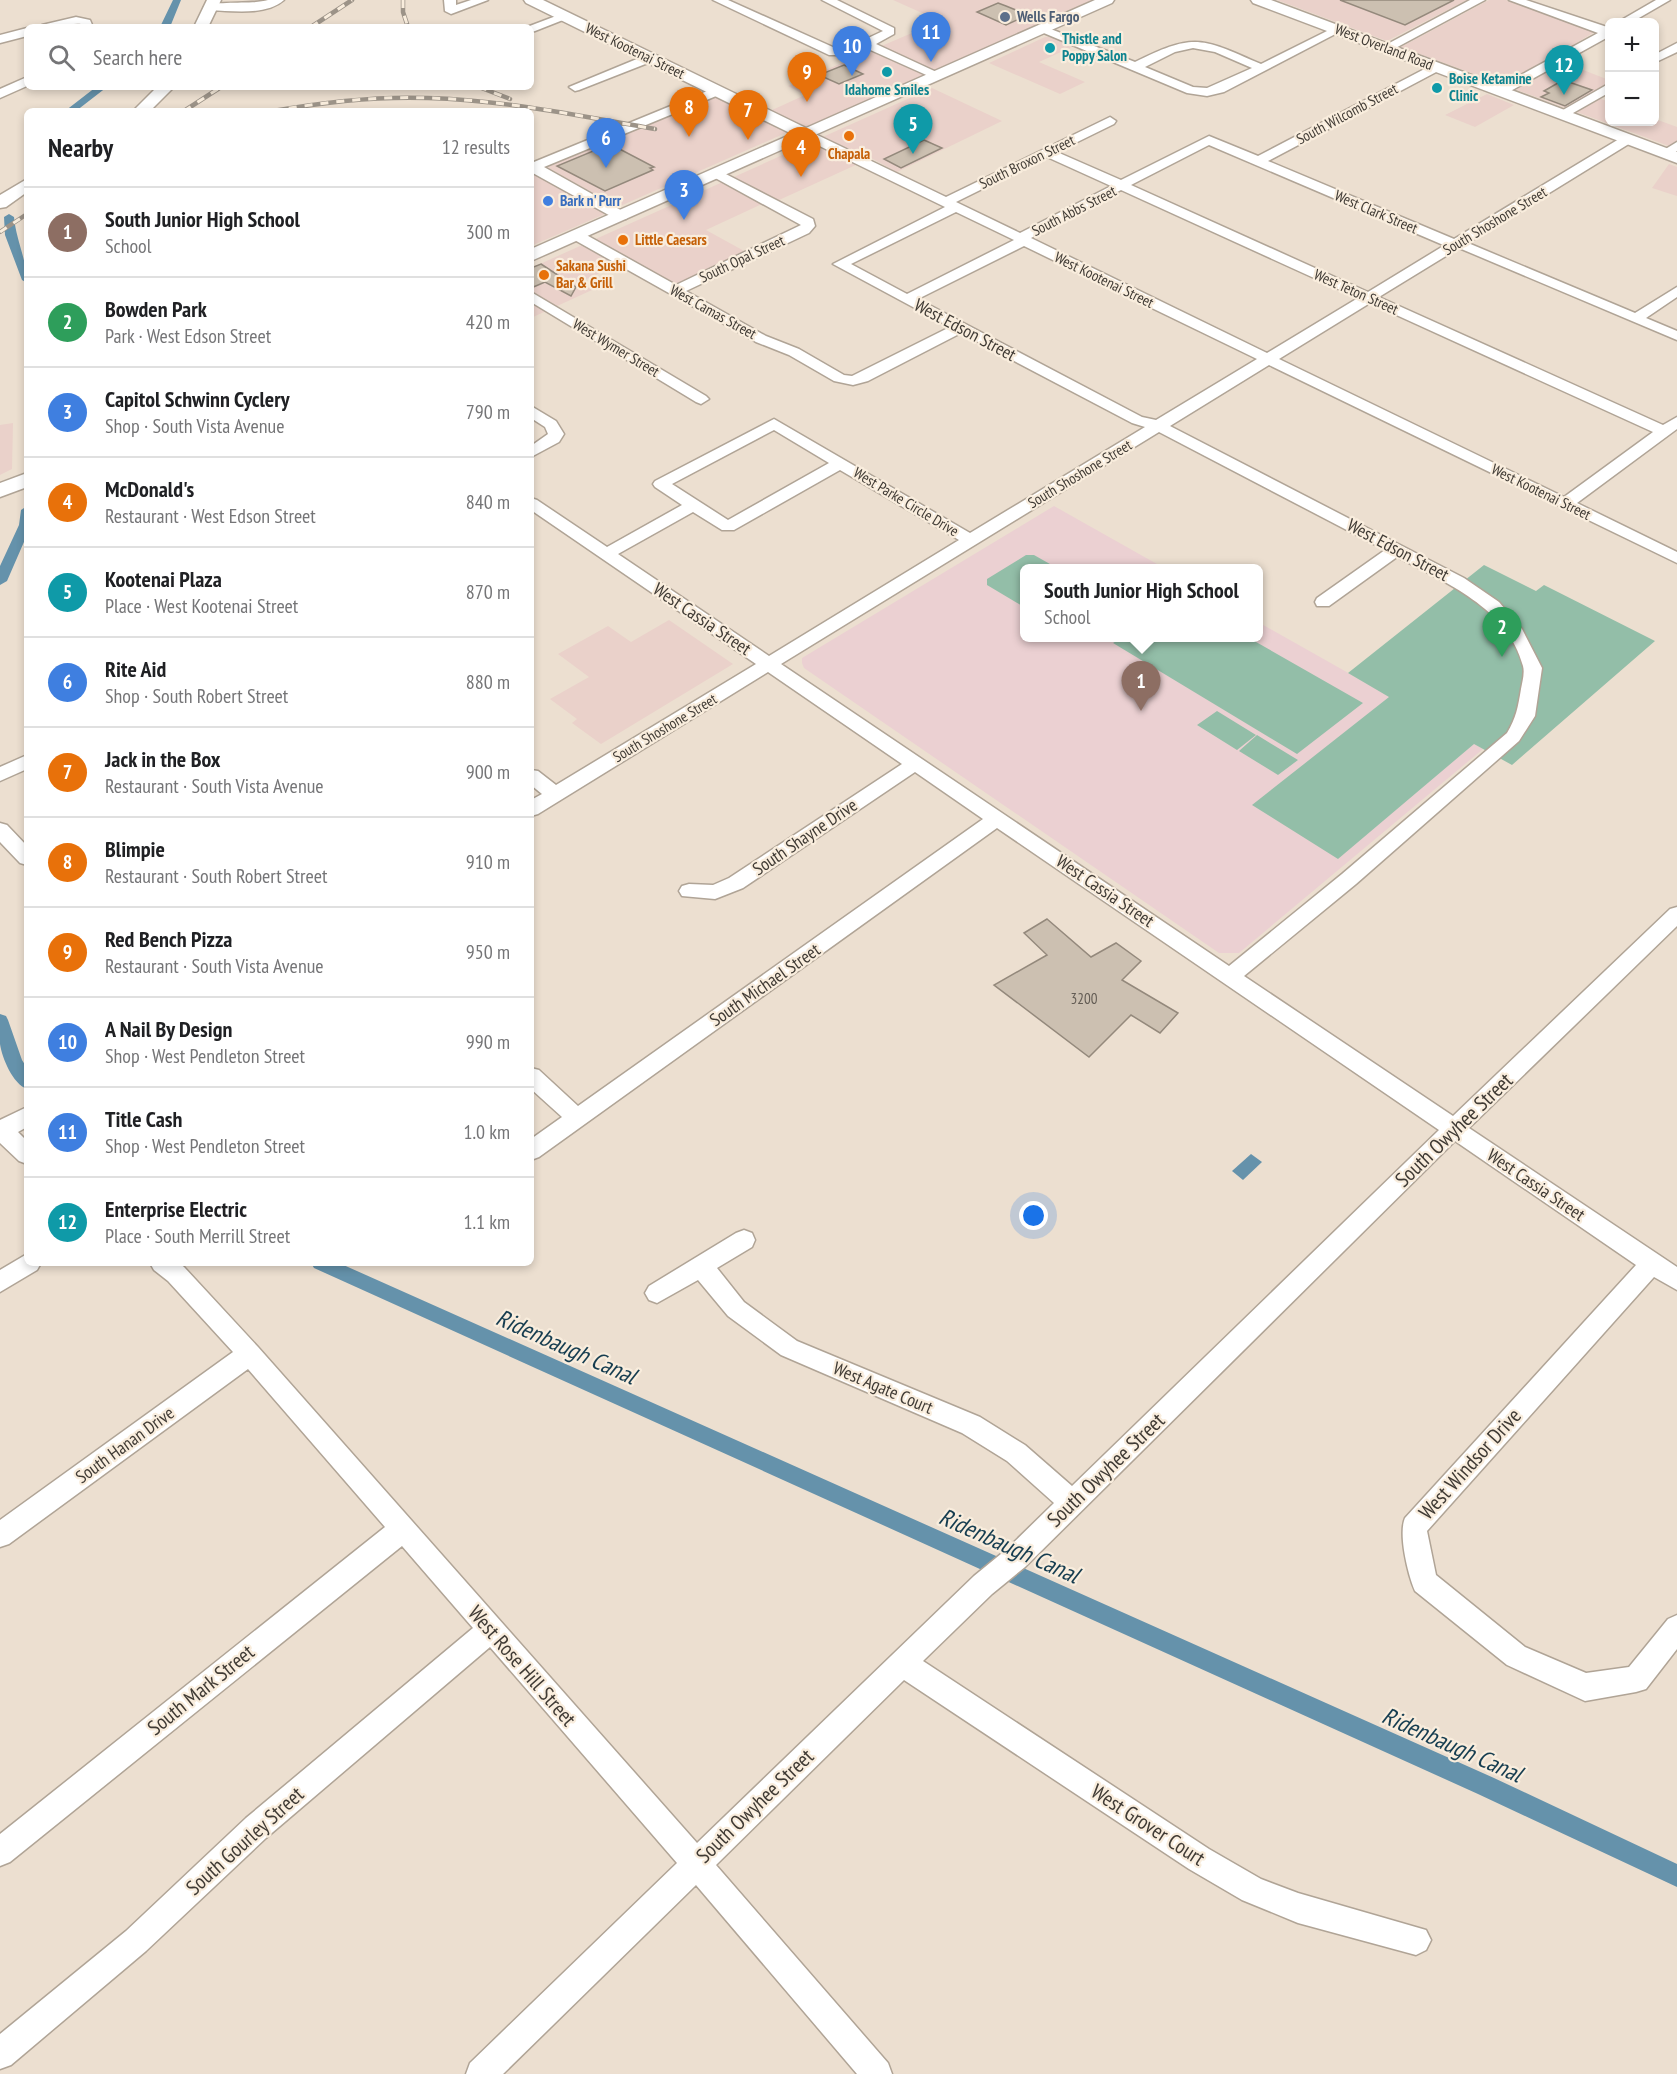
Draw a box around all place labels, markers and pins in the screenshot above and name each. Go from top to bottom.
place label: Wells Fargo [1016,7,1080,26]
marker: Wells Fargo [998,10,1012,24]
pin: 11 [912,13,950,62]
pin: 10 [832,26,872,76]
place label: Thistle and Poppy Salon [1062,29,1127,65]
marker: Thistle and Poppy Salon [1043,41,1057,55]
pin: 12 [1544,46,1584,95]
pin: 9 [788,52,826,102]
marker: Idahome Smiles [880,65,894,79]
place label: Boise Ketamine Clinic [1449,69,1532,105]
place label: Idahome Smiles [845,80,929,99]
marker: Boise Ketamine Clinic [1430,81,1444,95]
pin: 8 [670,88,708,137]
pin: 7 [728,90,768,140]
pin: 5 [894,104,932,154]
pin: 6 [586,118,626,168]
pin: 4 [782,128,820,177]
marker: Chapala [842,129,856,143]
place label: Chapala [828,144,870,163]
pin: 3 [664,170,704,220]
place label: Bark n' Purr [560,191,622,210]
marker: Bark n' Purr [541,194,555,208]
place label: Little Caesars [635,230,707,249]
marker: Little Caesars [616,233,630,247]
place label: Sakana Sushi Bar & Grill [556,256,626,292]
marker: Sakana Sushi Bar & Grill [537,268,551,282]
pin: 2 [1482,608,1522,657]
pin: 1 [1122,662,1160,711]

